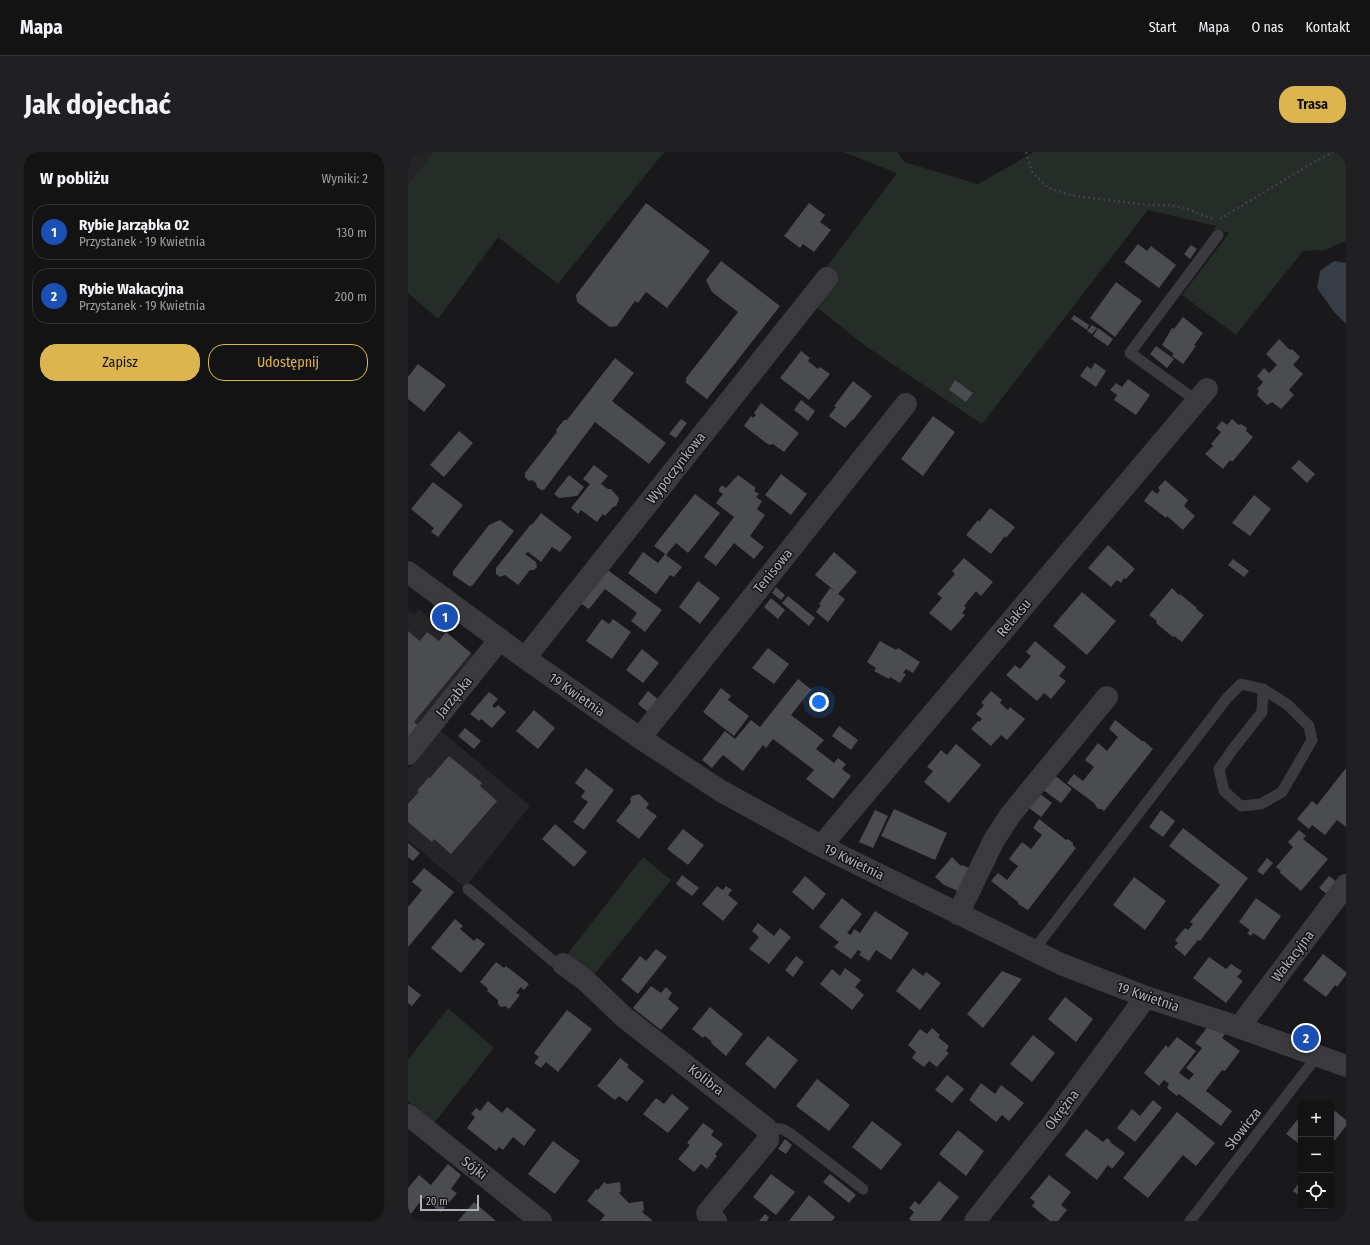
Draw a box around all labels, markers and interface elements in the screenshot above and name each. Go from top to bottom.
text: Mapa [20,16,63,39]
text: Start [1149,19,1176,36]
text: Mapa [1198,19,1229,36]
text: O nas [1251,19,1284,36]
text: Kontakt [1306,19,1350,36]
button: Trasa [1279,86,1346,123]
text: Jak dojechać [24,88,171,121]
text: W pobliżu [40,168,109,189]
text: Wyniki: 2 [321,171,368,186]
text: Rybie Jarząbka 02 [79,216,189,234]
text: 1 [51,225,57,240]
text: 130 m [336,225,367,240]
text: Przystanek · 19 Kwietnia [79,234,205,249]
text: Rybie Wakacyjna [79,280,184,298]
text: 2 [51,289,57,304]
text: 200 m [335,289,367,304]
text: Przystanek · 19 Kwietnia [79,298,205,313]
button: Zapisz [40,344,200,381]
button: Udostępnij [208,344,368,381]
street label: Wypoczynkowa [643,429,709,507]
street label: Tenisowa [750,545,796,597]
street label: Relaksu [993,595,1035,641]
pin: 1 [432,602,458,632]
street label: 19 Kwietnia [546,669,609,721]
street label: Jarząbka [432,673,476,721]
your location [809,692,829,712]
street label: 19 Kwietnia [821,840,887,884]
street label: Wakacyjna [1268,927,1318,985]
street label: 19 Kwietnia [1115,978,1182,1016]
pin: 2 [1293,1023,1319,1053]
street label: Kolibra [685,1061,727,1099]
street label: Okrężna [1041,1086,1083,1134]
map controls [1298,1101,1334,1209]
button: + [1298,1101,1334,1137]
street label: Słowicza [1221,1104,1265,1154]
button: − [1298,1137,1334,1173]
street label: Sójki [458,1153,490,1183]
button: locate [1298,1173,1334,1209]
scale bar [420,1193,479,1212]
text: 20 m [426,1195,448,1208]

